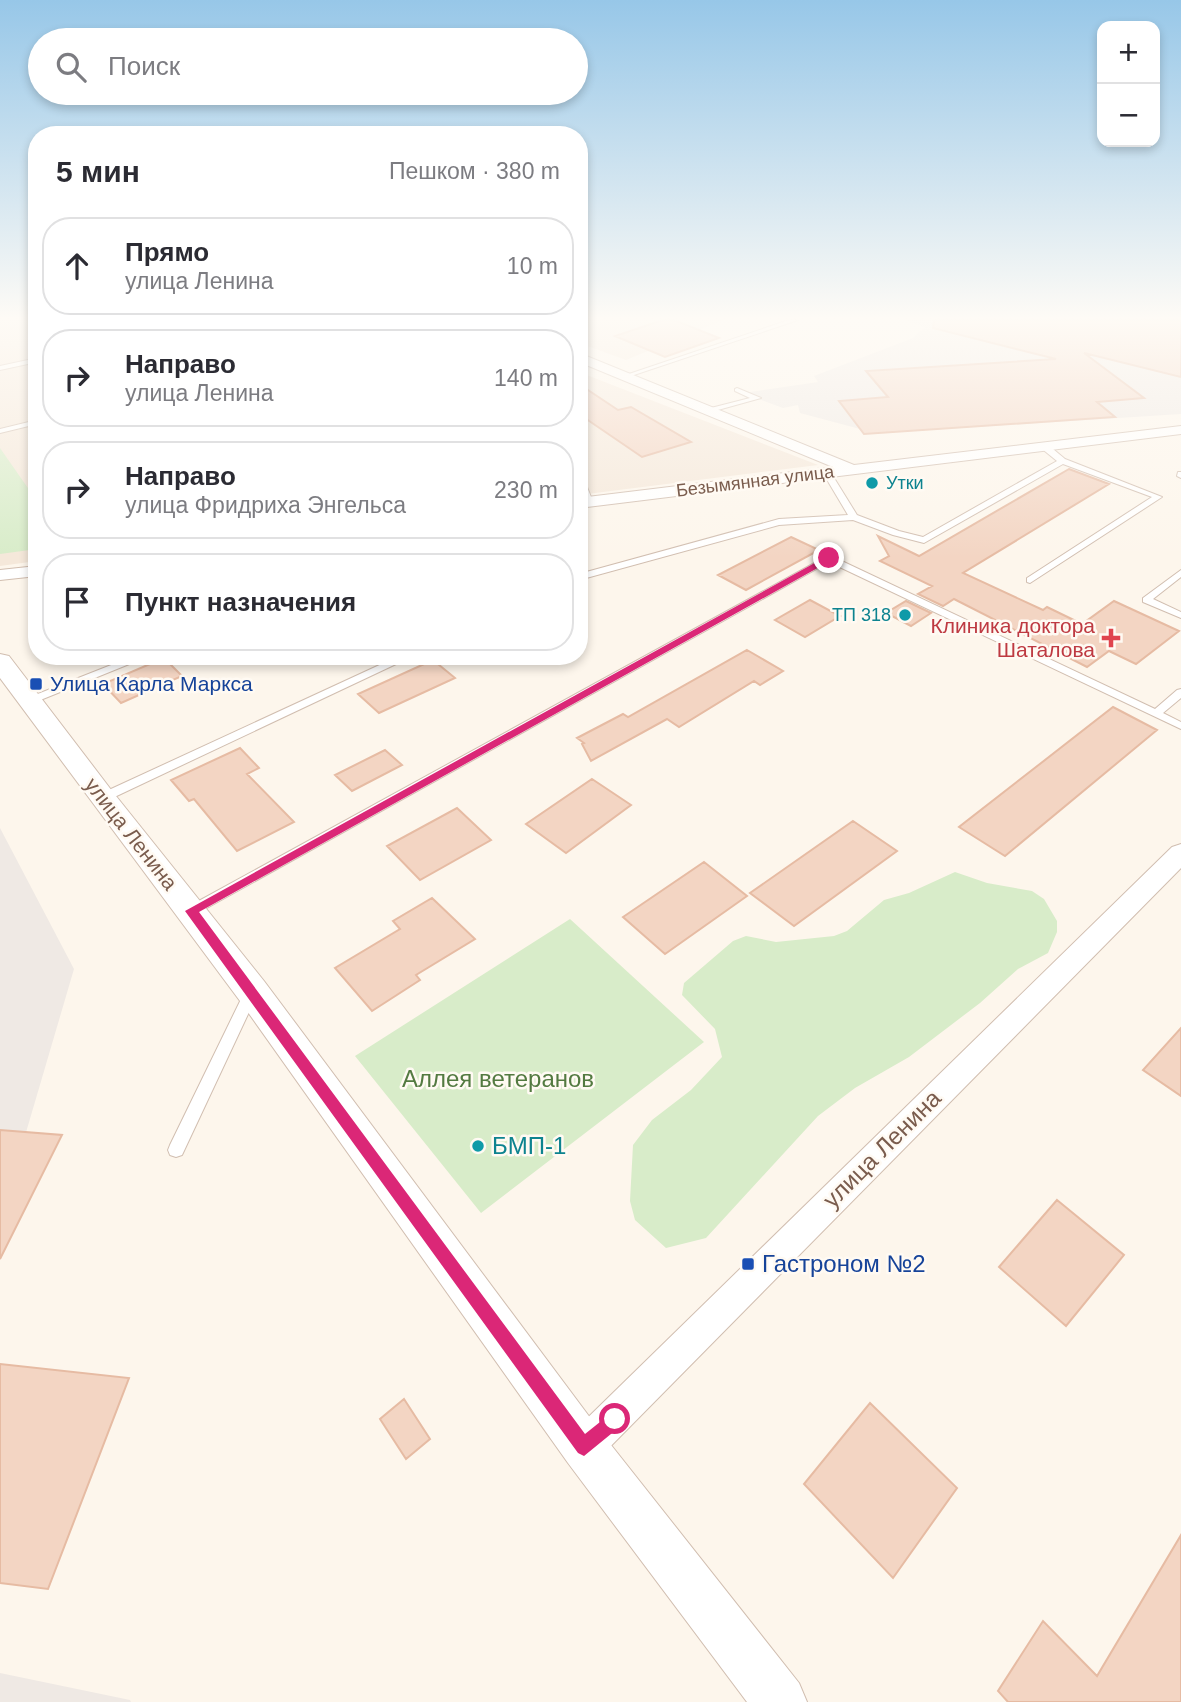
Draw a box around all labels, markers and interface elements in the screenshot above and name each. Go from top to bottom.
map controls [1097,21,1160,147]
button: + [1097,21,1160,84]
search box [28,28,588,105]
icon: search [52,48,90,86]
text: Поиск [108,51,180,81]
button: − [1097,84,1160,147]
text: 5 мин [56,155,140,188]
text: Пешком · 380 m [389,158,560,184]
text: Прямо [125,237,209,267]
icon: ahead [58,247,96,285]
text: 10 m [507,253,558,279]
text: улица Ленина [125,268,274,294]
text: Направо [125,349,236,379]
icon: right [58,359,96,397]
text: 140 m [494,365,558,391]
text: улица Ленина [125,380,274,406]
text: Направо [125,461,236,491]
street label: Безымянная улица [675,461,836,501]
icon: right [58,471,96,509]
place label: Утки [886,473,924,493]
marker: Утки [864,475,880,491]
text: 230 m [494,477,558,503]
text: улица Фридриха Энгельса [125,492,406,518]
route end [813,542,844,573]
icon: arrive [58,583,96,621]
text: Пункт назначения [125,587,356,617]
place label: ТП 318 [832,605,891,625]
marker: ТП 318 [897,607,913,623]
place label: Клиника доктора Шаталова [931,614,1095,661]
marker: Клиника доктора Шаталова [1101,628,1121,648]
place label: Улица Карла Маркса [50,672,253,695]
marker: Улица Карла Маркса [28,676,44,692]
street label: улица Ленина [81,773,182,894]
park label: Аллея ветеранов [402,1065,594,1092]
street label: улица Ленина [817,1084,946,1213]
place label: БМП-1 [492,1132,566,1159]
marker: БМП-1 [470,1138,486,1154]
place label: Гастроном №2 [762,1250,926,1277]
marker: Гастроном №2 [740,1256,756,1272]
route start [599,1403,630,1434]

